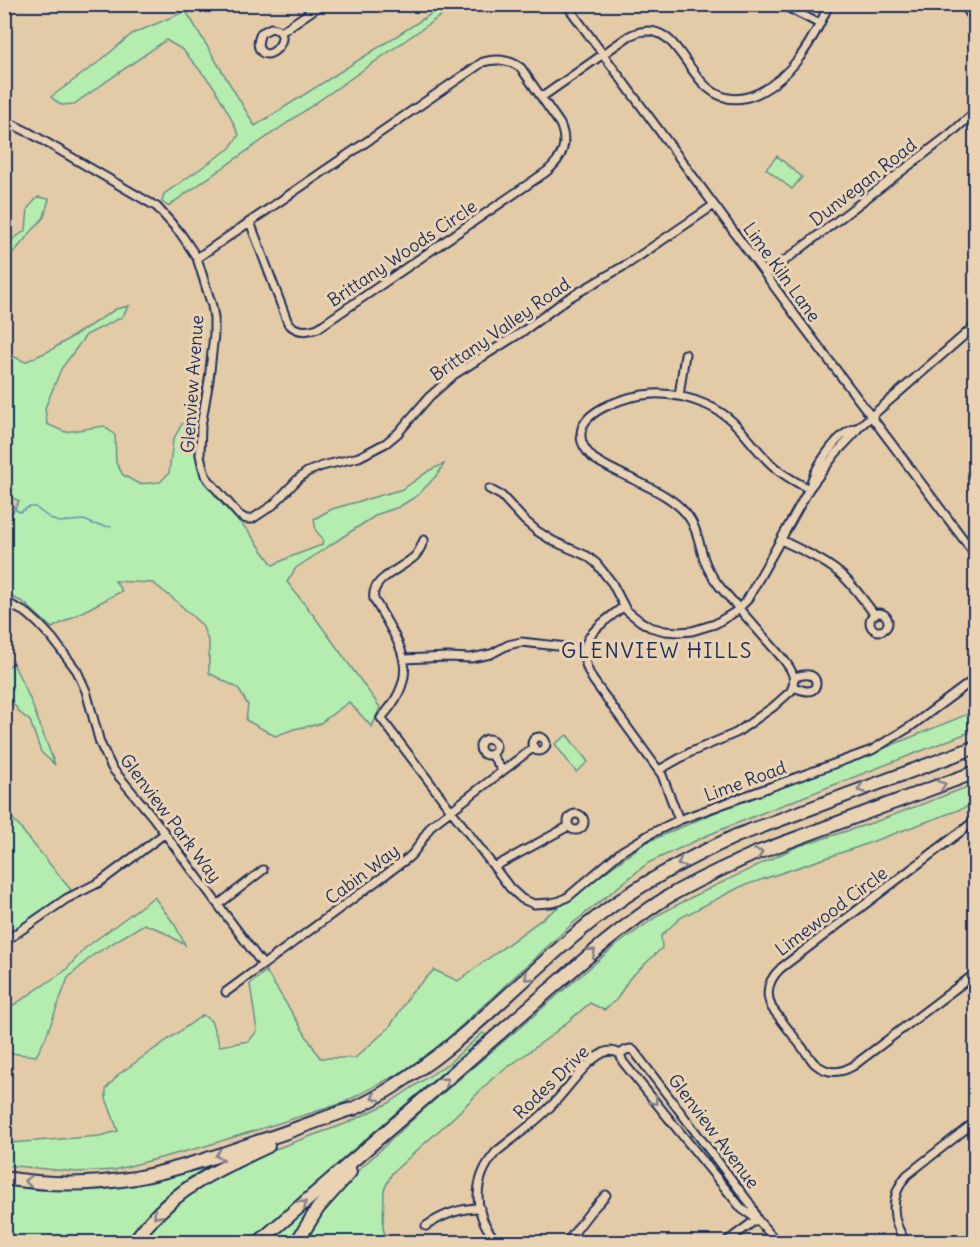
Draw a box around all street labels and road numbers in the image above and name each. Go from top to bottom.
street label: Dunvegan Road [805,133,921,231]
street label: Brittany Woods Circle [323,194,481,312]
street label: Lime Kiln Lane [738,218,826,326]
street label: Brittany Valley Road [426,272,575,386]
street label: Glenview Avenue [176,314,208,454]
street label: Glenview Park Way [115,749,227,887]
street label: Lime Road [701,755,790,806]
street label: Cabin Way [320,839,404,909]
street label: Limewood Circle [770,861,892,961]
street label: Rodes Drive [508,1040,594,1124]
street label: Glenview Avenue [663,1069,765,1193]

